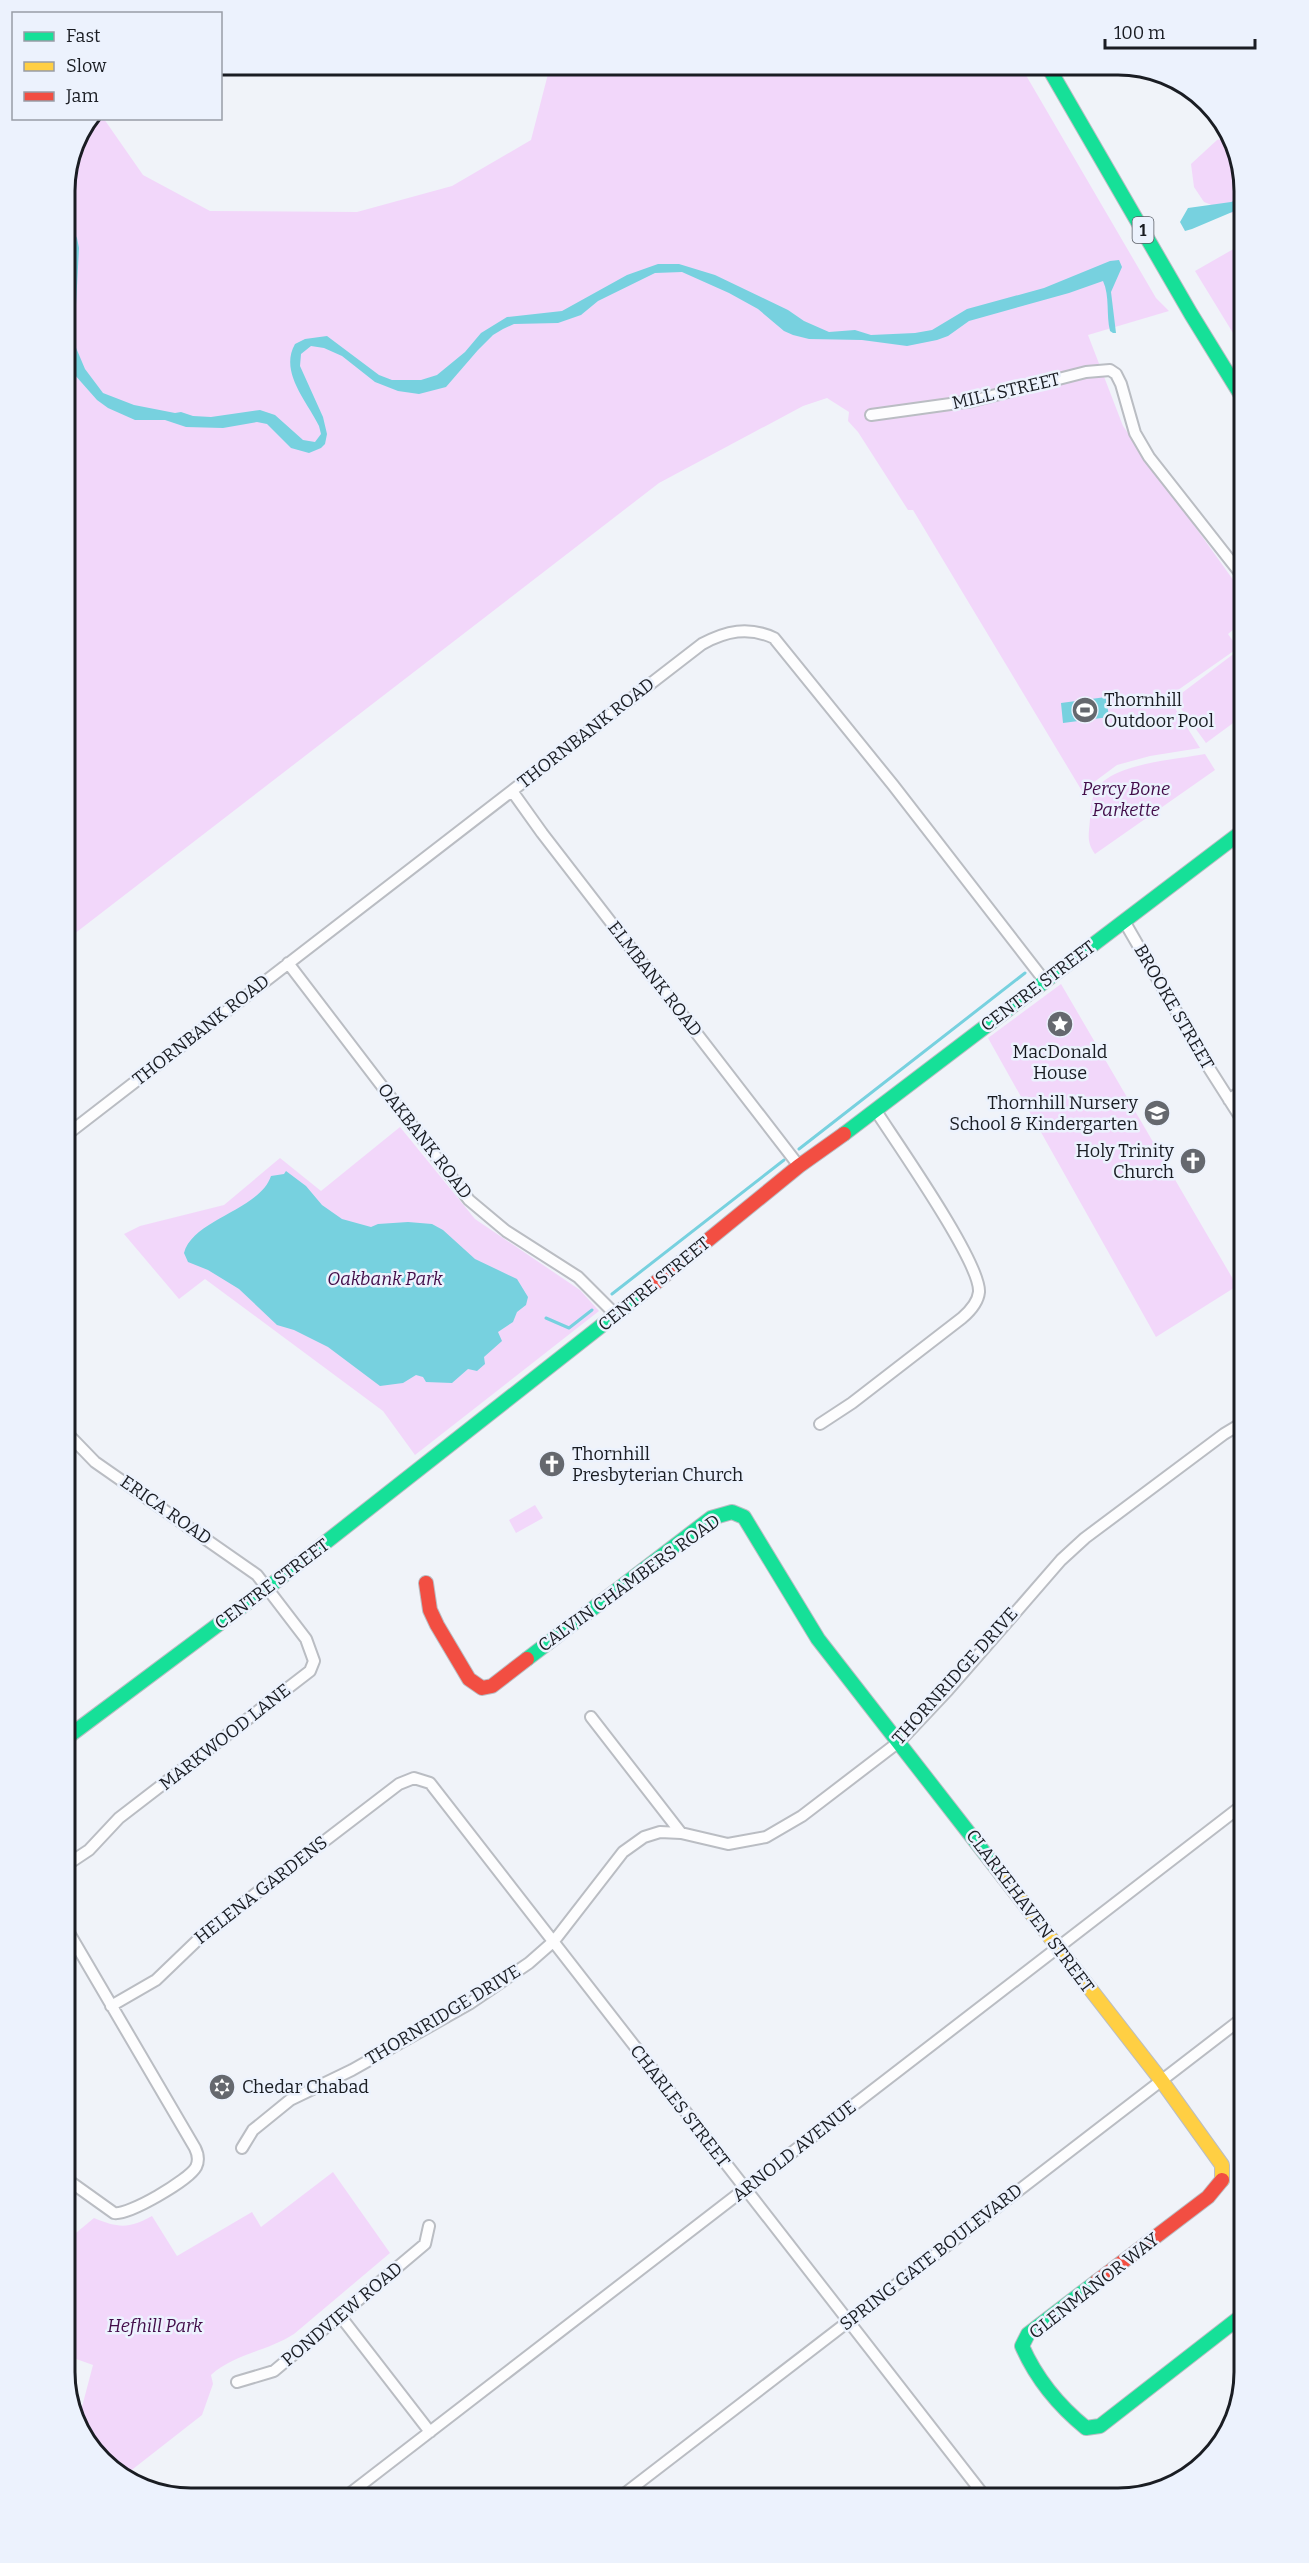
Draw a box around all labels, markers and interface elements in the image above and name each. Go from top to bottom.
legend [12,12,222,120]
scale bar [1105,12,1255,50]
text: 100 m [1114,22,1165,44]
text: Fast [66,25,101,47]
text: Slow [66,55,107,77]
text: Jam [65,85,99,107]
road number: 1 [1132,217,1154,243]
street label: MILL STREET [950,368,1063,414]
street label: THORNBANK ROAD [513,673,659,793]
place label: Thornhill Outdoor Pool [1104,689,1214,732]
sports icon: Thornhill Outdoor Pool [1070,695,1100,725]
park label: Percy Bone Parkette [1082,778,1170,821]
street label: ELMBANK ROAD [603,917,707,1041]
street label: CENTRE STREET [976,935,1100,1036]
street label: BROOKE STREET [1129,941,1219,1074]
street label: THORNBANK ROAD [128,970,274,1090]
place icon: MacDonald House [1045,1009,1075,1039]
place label: MacDonald House [1012,1041,1108,1084]
street label: OAKBANK ROAD [373,1079,477,1203]
place label: Thornhill Nursery School & Kindergarten [949,1092,1139,1135]
school or university icon: Thornhill Nursery School & Kindergarten [1142,1098,1172,1128]
place label: Holy Trinity Church [1076,1140,1174,1183]
church icon: Holy Trinity Church [1178,1146,1208,1176]
street label: CENTRE STREET [594,1232,715,1336]
park label: Oakbank Park [327,1268,443,1290]
place label: Thornhill Presbyterian Church [572,1443,743,1486]
church icon: Thornhill Presbyterian Church [537,1449,567,1479]
street label: ERICA ROAD [116,1471,216,1549]
street label: CALVIN CHAMBERS ROAD [534,1510,724,1656]
street label: CENTRE STREET [210,1533,334,1634]
street label: THORNRIDGE DRIVE [888,1603,1022,1749]
street label: MARKWOOD LANE [155,1679,295,1795]
street label: CLARKEHAVEN STREET [961,1825,1099,1997]
street label: HELENA GARDENS [190,1831,332,1949]
street label: THORNRIDGE DRIVE [361,1960,525,2070]
street label: CHARLES STREET [625,2040,735,2172]
synagogue icon: Chedar Chabad [207,2072,237,2102]
place label: Chedar Chabad [242,2076,369,2098]
street label: ARNOLD AVENUE [728,2096,860,2206]
street label: SPRING GATE BOULEVARD [835,2179,1027,2335]
street label: GLENMANOR WAY [1025,2228,1164,2344]
street label: PONDVIEW ROAD [277,2257,407,2371]
park label: Hefhill Park [107,2315,203,2337]

